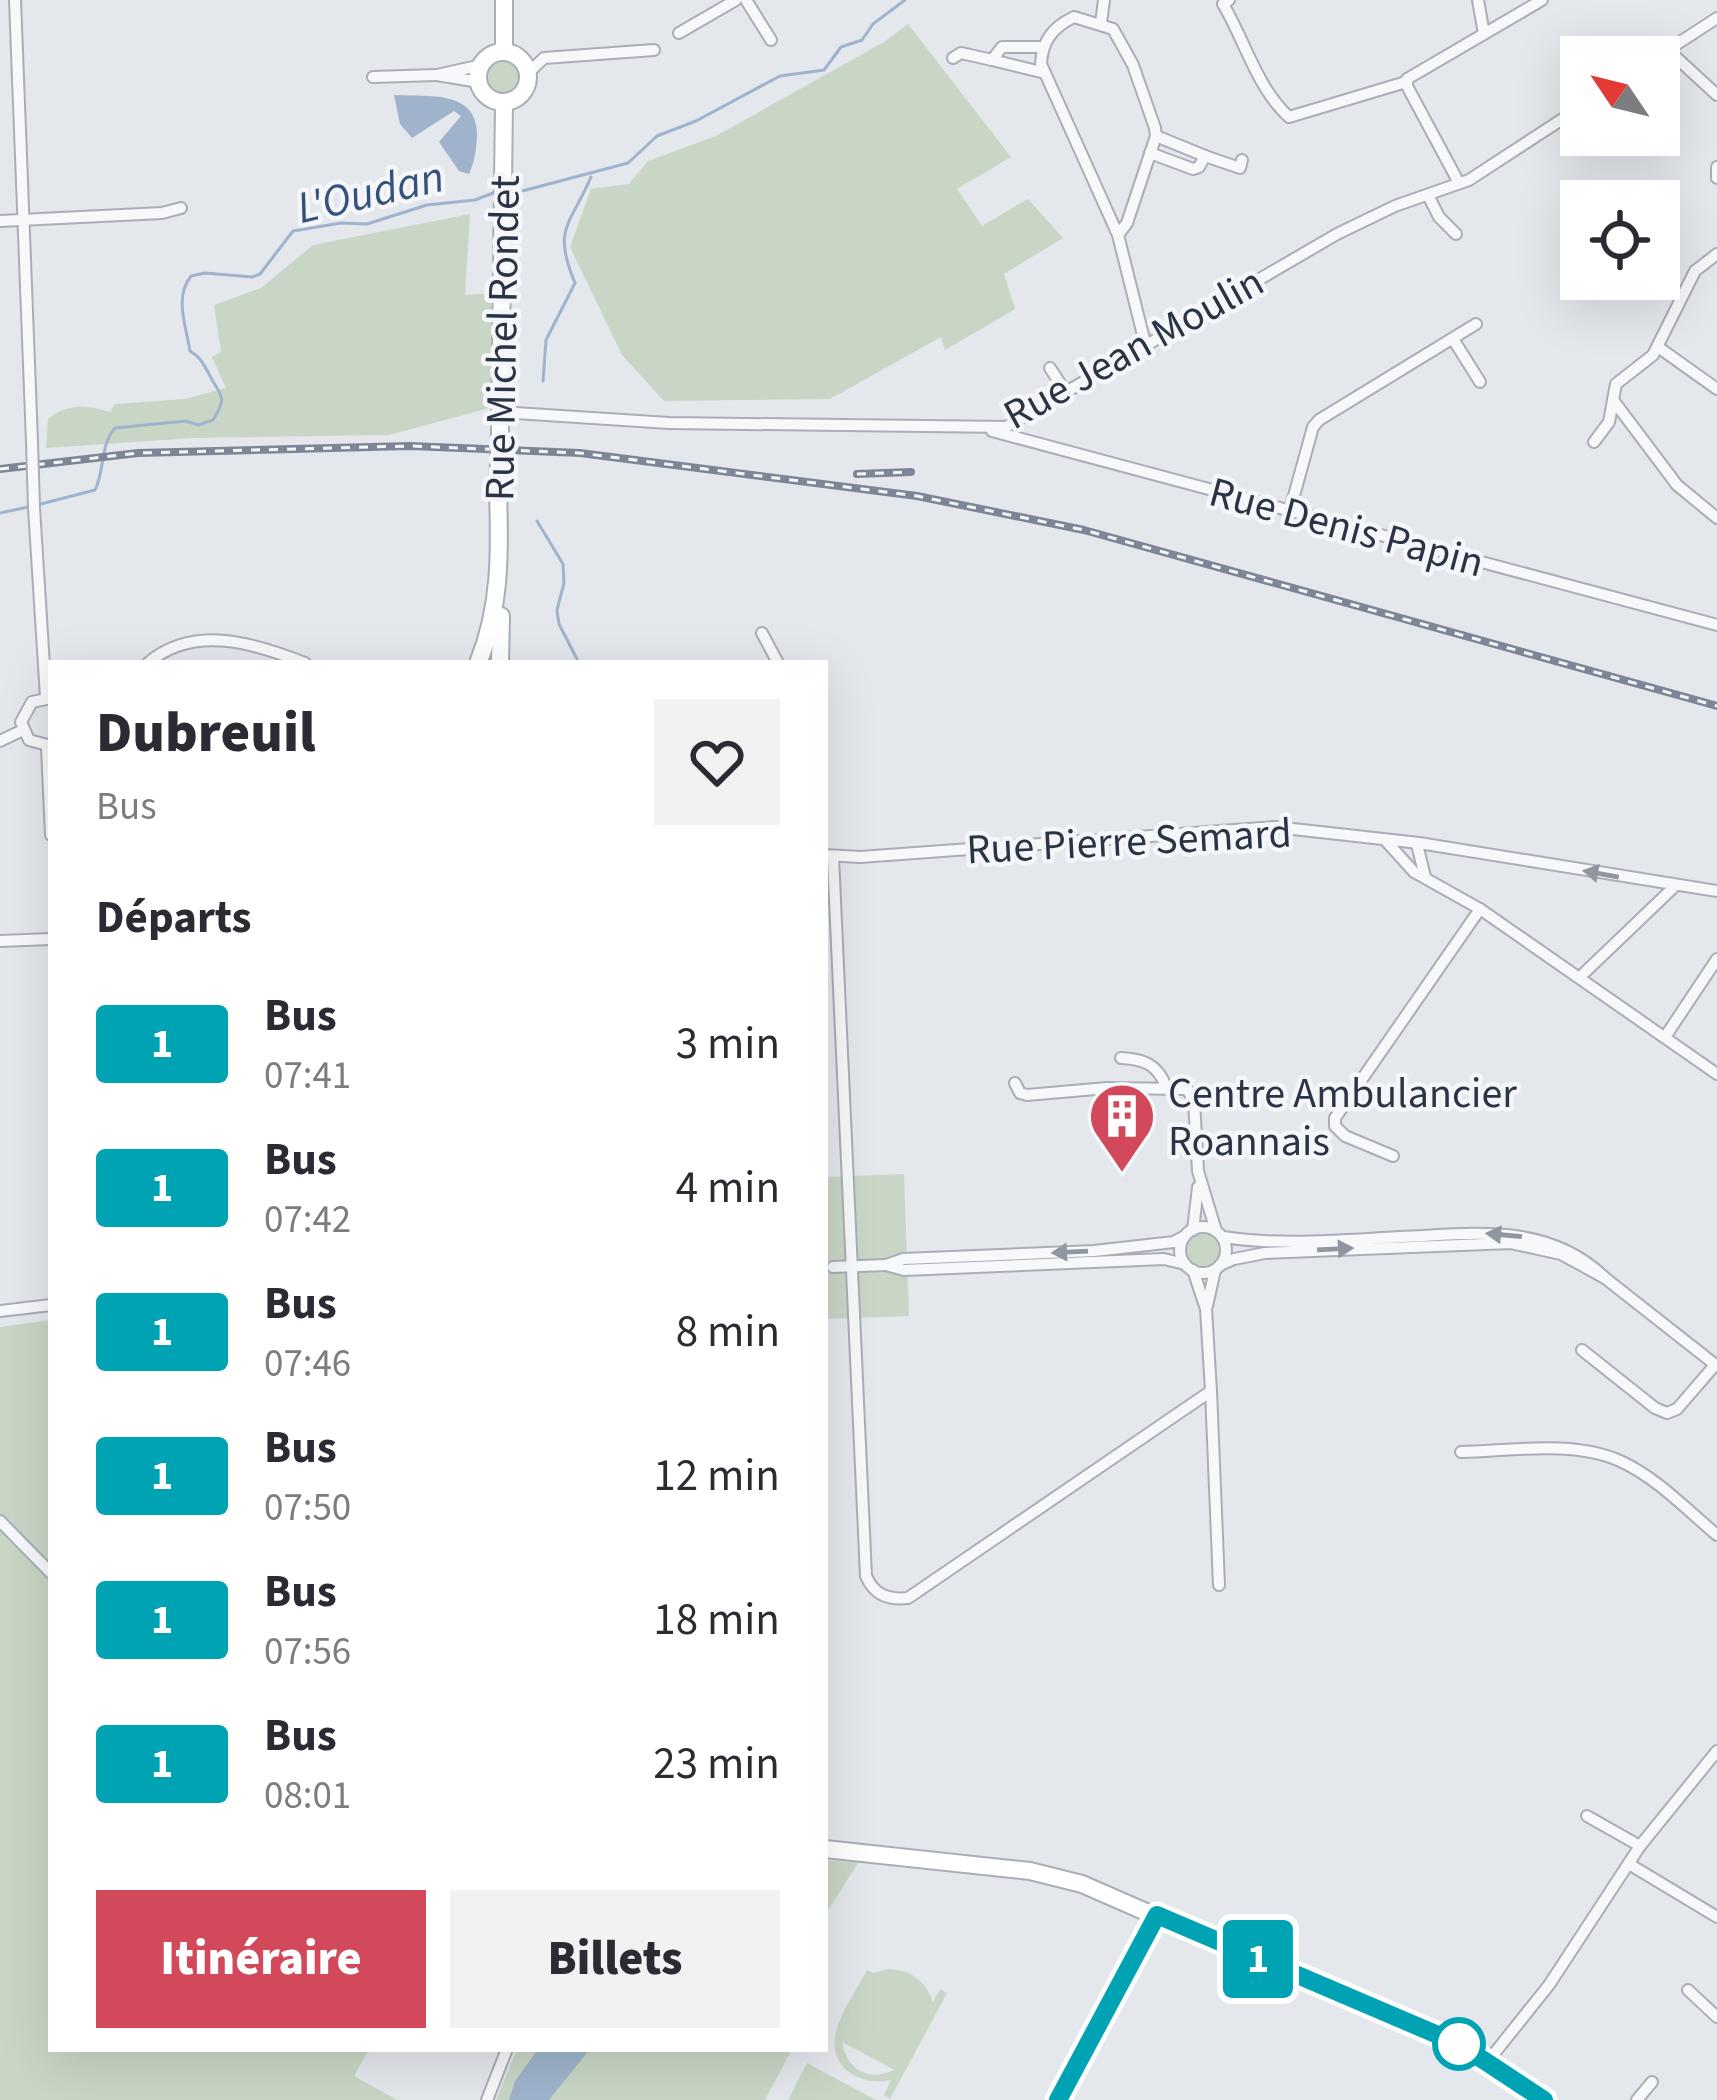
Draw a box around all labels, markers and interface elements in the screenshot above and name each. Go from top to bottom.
north arrow [1560,36,1680,156]
map controls [1560,36,1680,300]
water label: L'Oudan [291,145,450,241]
street label: Rue Michel Rondet [470,175,536,501]
button: locate [1560,180,1680,300]
street label: Rue Jean Moulin [993,252,1275,445]
street label: Rue Denis Papin [1203,462,1490,593]
text: Dubreuil [96,693,316,774]
button: heart [654,699,780,825]
text: Bus [96,779,157,835]
street label: Rue Pierre Semard [965,804,1293,880]
one-way arrow [1582,864,1620,882]
text: Départs [96,886,252,950]
text: Bus [264,984,337,1048]
text: 3 min [676,1012,780,1076]
text: 1 [151,1014,173,1074]
text: 07:41 [264,1048,351,1104]
place label: Centre Ambulancier Roannais [1168,1064,1517,1172]
building icon: Centre Ambulancier Roannais [1087,1081,1157,1175]
text: Bus [264,1128,337,1192]
text: 4 min [676,1156,780,1220]
text: 1 [151,1158,173,1218]
text: 07:42 [264,1192,351,1248]
one-way arrow [1485,1225,1522,1244]
one-way arrow [1317,1239,1355,1258]
one-way arrow [1050,1243,1088,1262]
text: Bus [264,1272,337,1336]
text: 8 min [676,1300,780,1364]
text: 1 [151,1302,173,1362]
text: 07:46 [264,1336,351,1392]
text: Bus [264,1416,337,1480]
text: 12 min [653,1444,780,1508]
text: 1 [151,1446,173,1506]
text: 07:50 [264,1480,351,1536]
text: Bus [264,1560,337,1624]
text: 18 min [653,1588,780,1652]
text: 1 [151,1590,173,1650]
text: 07:56 [264,1624,351,1680]
text: Bus [264,1704,337,1768]
text: 23 min [653,1732,780,1796]
text: 1 [151,1734,173,1794]
text: 08:01 [264,1768,351,1824]
button: Itinéraire [96,1890,426,2028]
button: Billets [450,1890,780,2028]
line badge: 1 [1219,1920,1297,1998]
text: 1 [1247,1929,1269,1989]
unlabelled marker [1434,2019,1484,2069]

